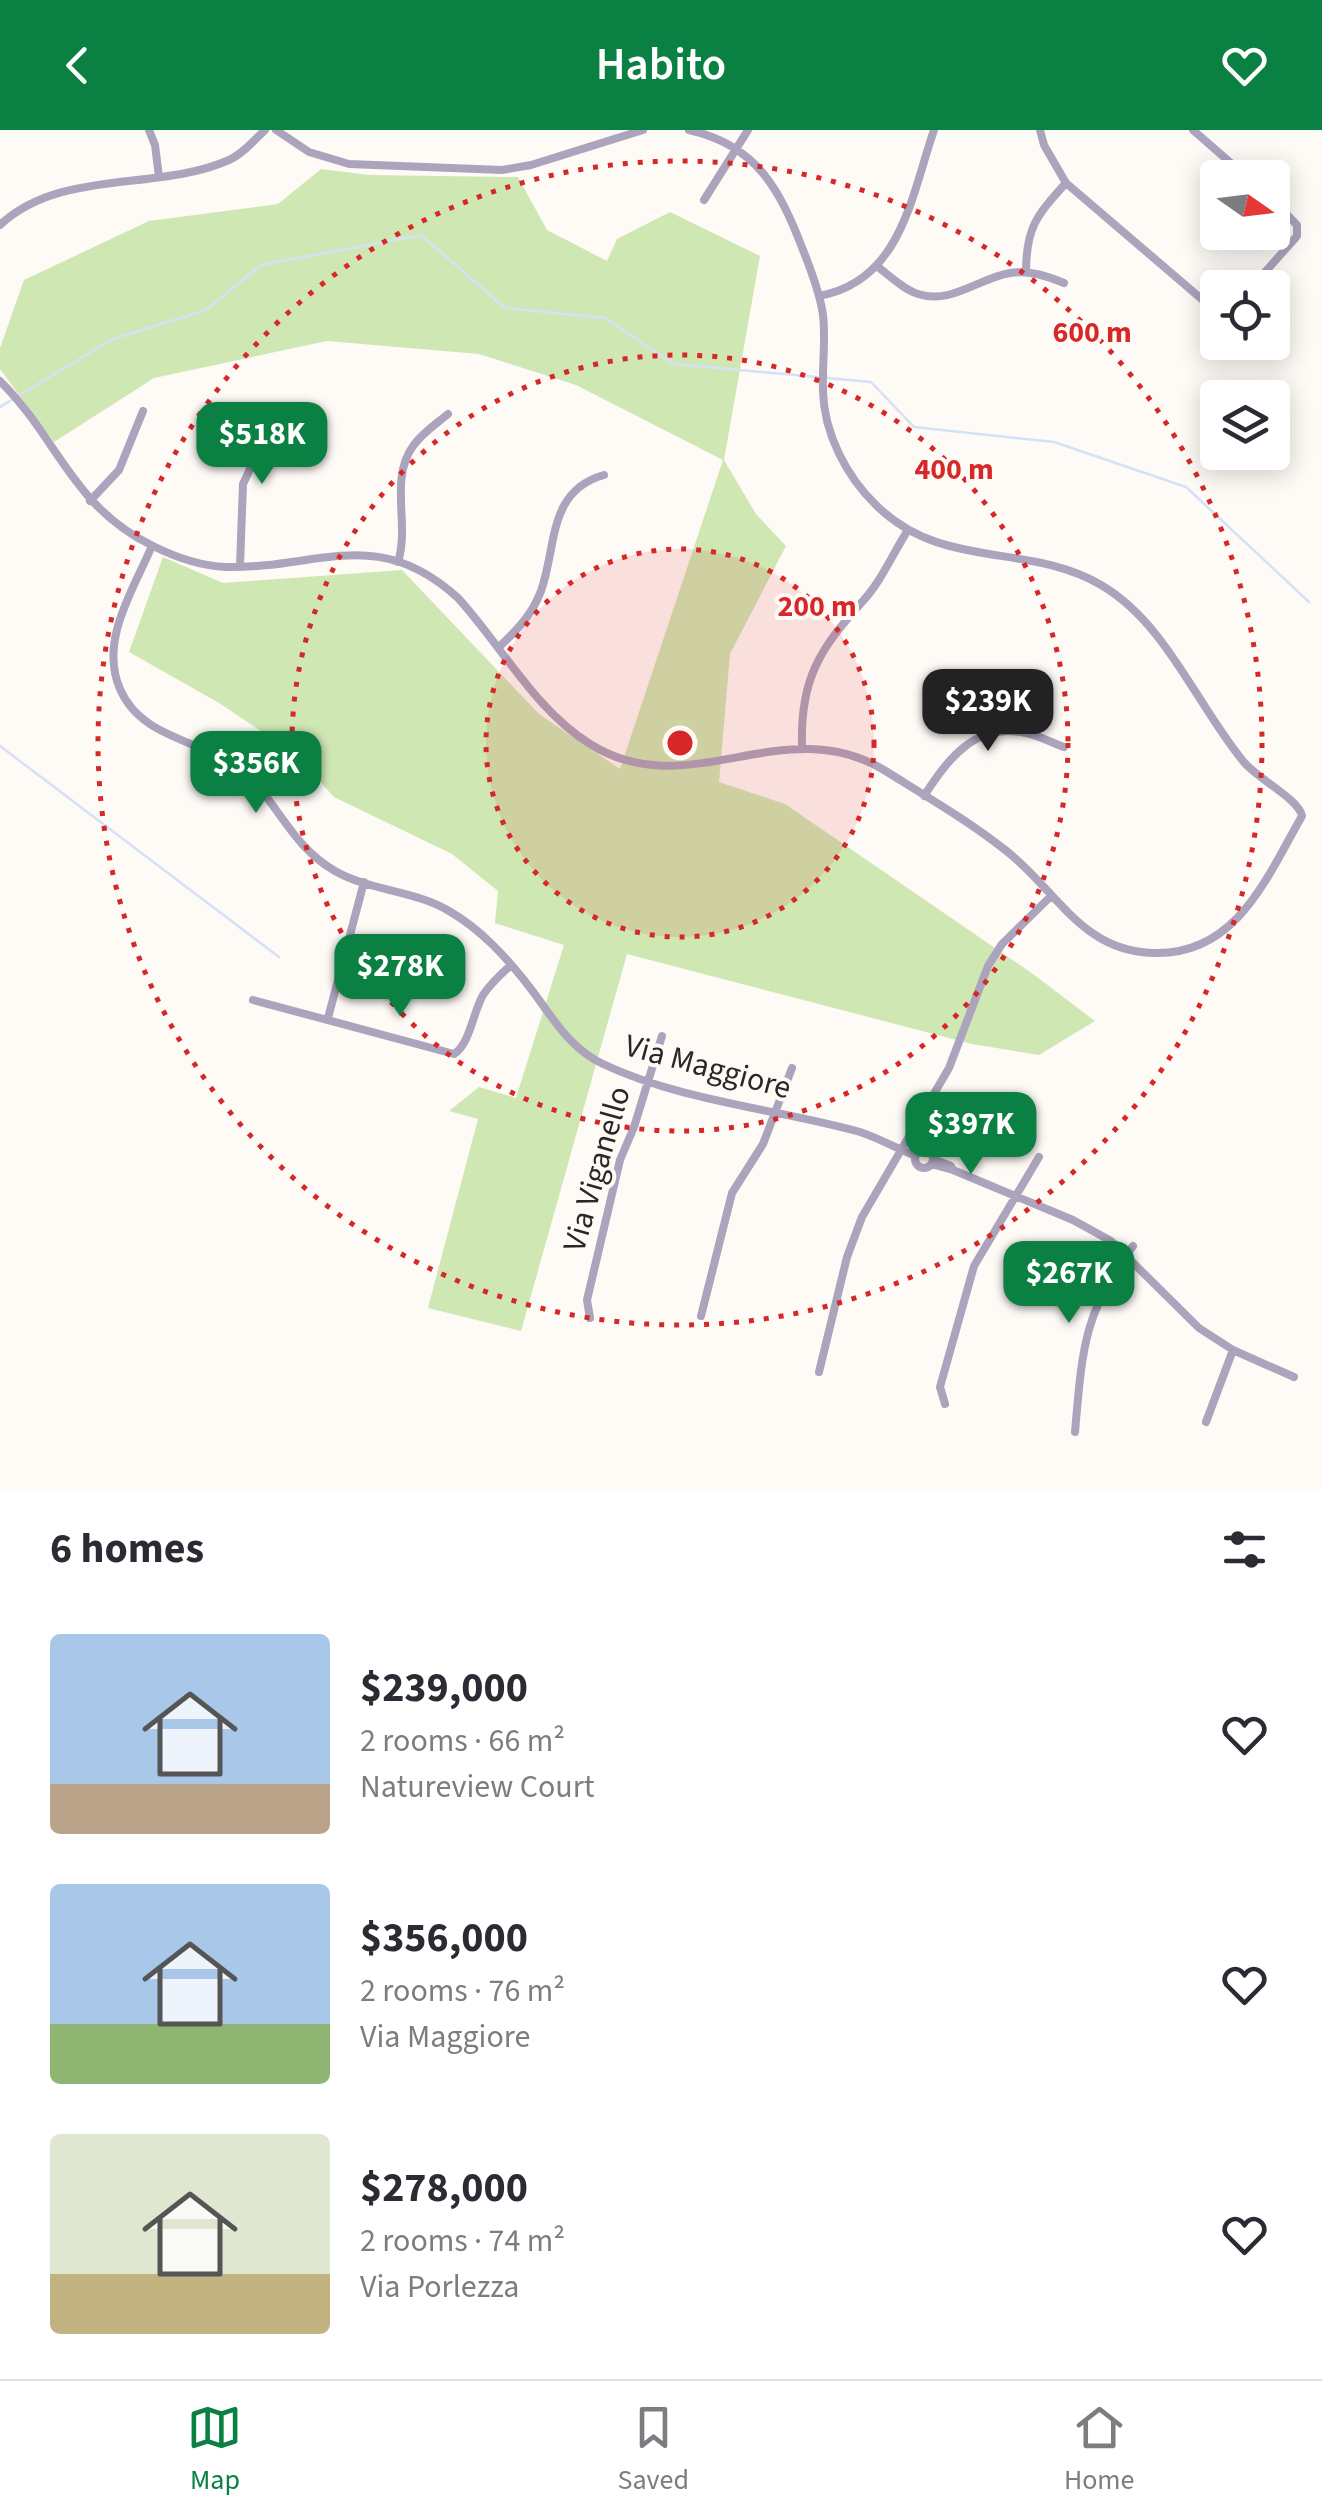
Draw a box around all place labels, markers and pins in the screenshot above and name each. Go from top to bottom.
pin: $518K [192,402,332,487]
pin: $239K [918,669,1058,754]
centre of rings [662,725,698,761]
pin: $356K [186,731,326,816]
pin: $278K [330,934,470,1019]
pin: $397K [901,1092,1041,1177]
pin: $267K [999,1241,1139,1326]

